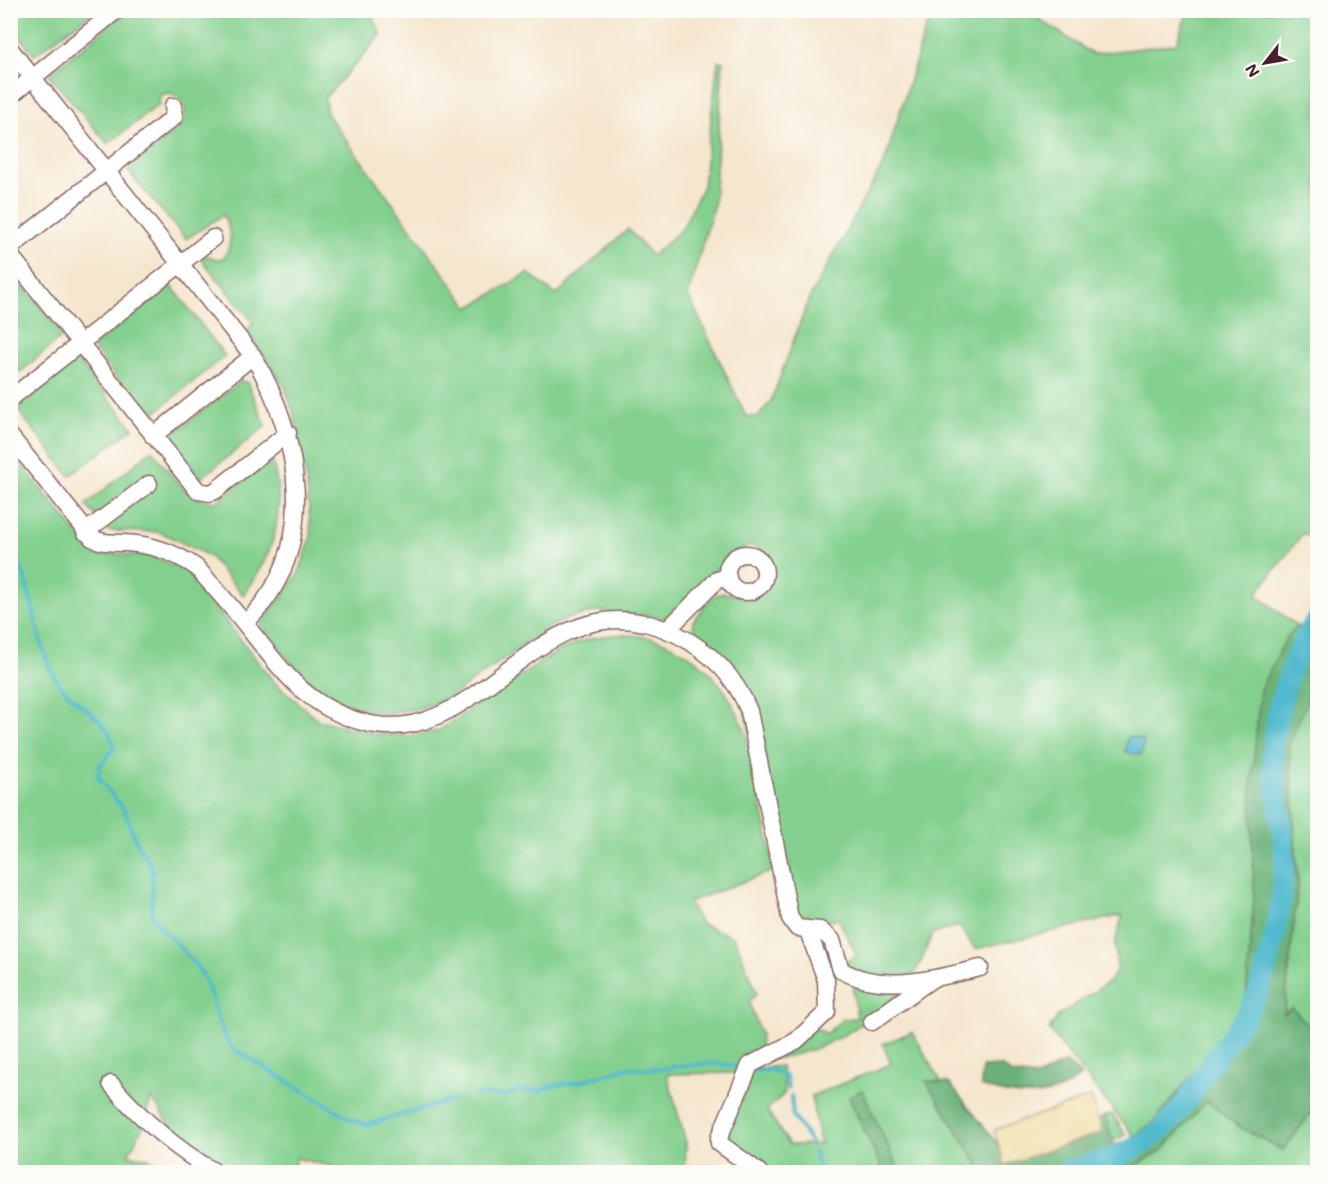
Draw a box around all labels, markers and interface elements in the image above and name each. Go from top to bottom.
north arrow [1235,33,1295,93]
text: N [1240,60,1264,82]

